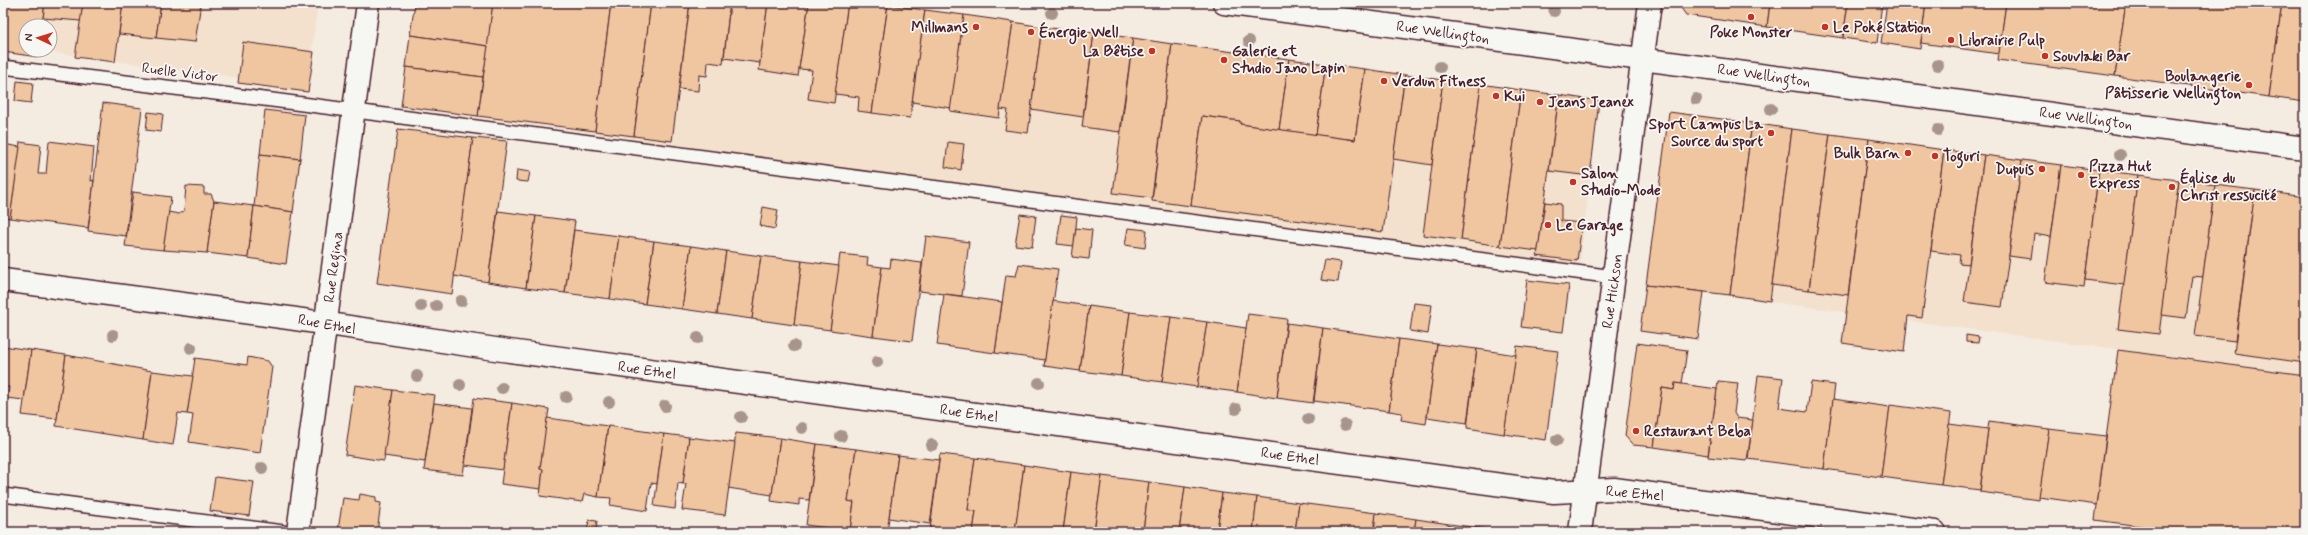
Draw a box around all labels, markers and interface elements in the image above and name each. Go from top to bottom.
marker: Poke Monster [1746,12,1756,22]
street label: Rue Wellington [1395,17,1491,50]
north arrow [18,18,58,58]
place label: Millmans [911,18,968,38]
place label: Le Poké Station [1833,18,1931,38]
place label: Énergie Well [1039,21,1118,45]
marker: Millmans [971,22,981,32]
marker: Le Poké Station [1820,22,1830,32]
place label: Poke Monster [1710,23,1793,43]
marker: Énergie Well [1026,27,1036,37]
place label: Librairie Pulp [1959,31,2045,51]
text: N [22,33,36,42]
marker: Librairie Pulp [1946,35,1956,45]
place label: La Bêtise [1083,42,1145,62]
place label: Galerie et Studio Jano Lapin [1232,42,1346,79]
marker: La Bêtise [1147,46,1157,56]
place label: Souvlaki Bar [2053,47,2131,67]
marker: Souvlaki Bar [2040,51,2050,61]
marker: Galerie et Studio Jano Lapin [1219,55,1229,65]
street label: Ruelle Victor [140,58,219,88]
street label: Rue Wellington [1716,60,1812,93]
place label: Boulangerie Pâtisserie Wellington [2105,67,2241,106]
place label: Verdun Fitness [1392,72,1486,92]
marker: Verdun Fitness [1379,76,1389,86]
marker: Boulangerie Pâtisserie Wellington [2244,80,2254,90]
place label: Kui [1504,87,1525,107]
marker: Kui [1491,91,1501,101]
place label: Jeans Jeanex [1548,93,1635,113]
marker: Jeans Jeanex [1535,97,1545,107]
street label: Rue Wellington [2038,103,2134,136]
place label: Sport Campus La Source du sport [1649,115,1764,152]
marker: Sport Campus La Source du sport [1766,128,1776,138]
place label: Bulk Barn [1834,144,1900,164]
place label: Toguri [1943,147,1980,169]
marker: Bulk Barn [1903,148,1913,158]
marker: Toguri [1930,151,1940,161]
place label: Pizza Hut Express [2089,157,2152,194]
place label: Dupuis [1995,160,2034,180]
place label: Salon Studio-Mode [1581,164,1661,201]
marker: Dupuis [2037,164,2047,174]
place label: Église du Christ ressucité [2180,167,2277,206]
marker: Pizza Hut Express [2076,170,2086,180]
marker: Salon Studio-Mode [1568,177,1578,187]
marker: Église du Christ ressucité [2167,182,2177,192]
place label: Le Garage [1556,216,1624,237]
marker: Le Garage [1543,220,1553,230]
street label: Rue Regina [320,231,349,304]
street label: Rue Hickson [1598,252,1628,330]
street label: Rue Ethel [296,310,357,340]
street label: Rue Ethel [616,357,677,385]
street label: Rue Ethel [938,400,999,428]
place label: Restaurant Beba [1644,422,1751,442]
marker: Restaurant Beba [1631,426,1641,436]
street label: Rue Ethel [1259,443,1320,471]
street label: Rue Ethel [1605,481,1665,507]

